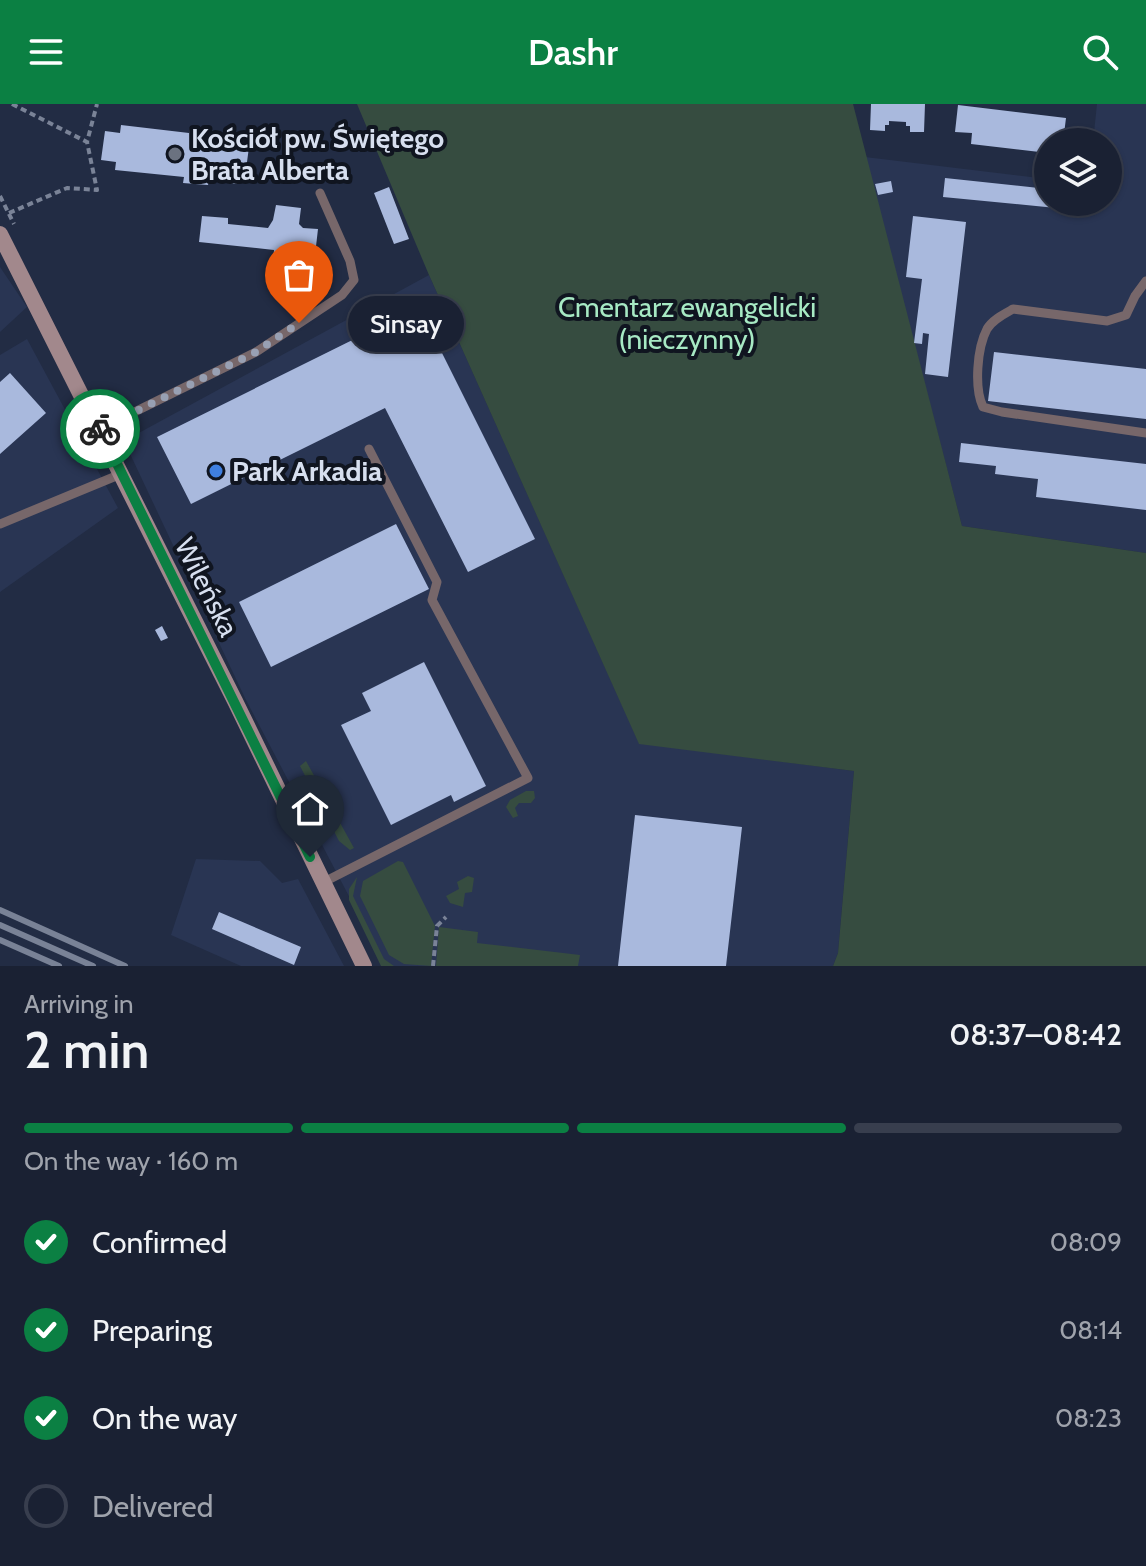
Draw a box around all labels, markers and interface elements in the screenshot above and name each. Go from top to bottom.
icon: menu [24,30,68,74]
text: Dashr [528,30,618,74]
icon: search [1078,30,1122,74]
place label: Kościół pw. Świętego Brata Alberta [191,121,444,187]
map controls [1034,128,1122,216]
button: layers [1034,128,1122,216]
marker: Kościół pw. Świętego Brata Alberta [166,145,184,163]
pin [265,241,333,323]
icon: bag [277,253,321,297]
park label: Cmentarz ewangelicki (nieczynny) [558,290,816,356]
callout: Sinsay [347,295,463,351]
text: Sinsay [370,308,442,340]
courier [60,389,140,469]
icon: bike [78,407,122,451]
place label: Park Arkadia [232,454,382,488]
marker: Park Arkadia [207,462,225,480]
street label: Wileńska [168,532,246,643]
pin [276,775,344,857]
icon: home [288,787,332,831]
text: Arriving in [24,988,134,1020]
text: 08:37–08:42 [949,1016,1122,1053]
text: 2 min [24,1018,149,1081]
text: On the way · 160 m [24,1145,238,1177]
icon: check [24,1220,68,1264]
text: Confirmed [92,1224,227,1261]
text: 08:09 [1050,1226,1122,1258]
icon: check [24,1308,68,1352]
text: Preparing [92,1312,212,1349]
text: 08:14 [1059,1314,1122,1346]
icon: check [24,1396,68,1440]
text: On the way [92,1400,237,1437]
text: 08:23 [1055,1402,1122,1434]
text: Delivered [92,1488,213,1525]

